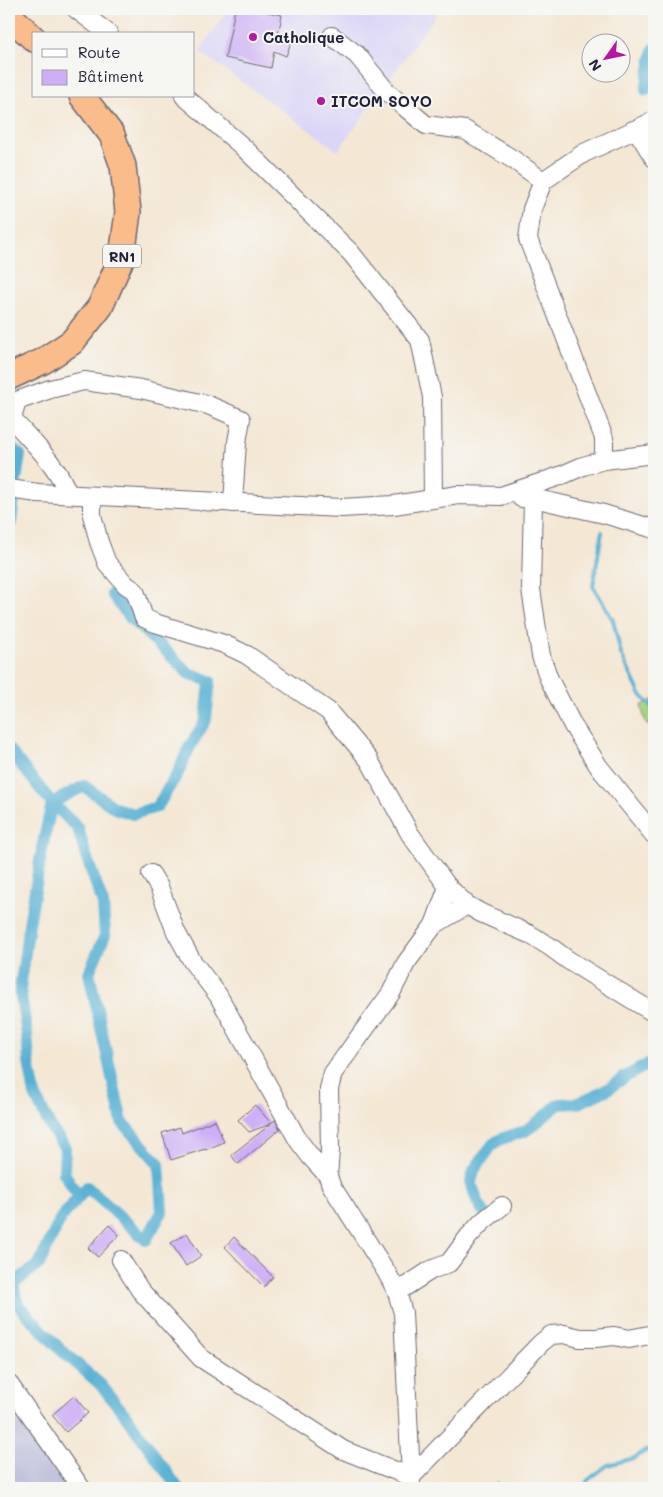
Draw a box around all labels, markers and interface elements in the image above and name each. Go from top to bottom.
place label: Catholique [263,27,344,47]
marker: Catholique [247,31,259,43]
legend [32,32,195,98]
north arrow [580,32,630,82]
text: Route [78,42,121,62]
text: N [584,56,606,75]
text: Bâtiment [78,66,144,86]
place label: ITCOM SOYO [331,91,432,111]
marker: ITCOM SOYO [315,95,327,107]
road number: RN1 [103,245,141,268]

